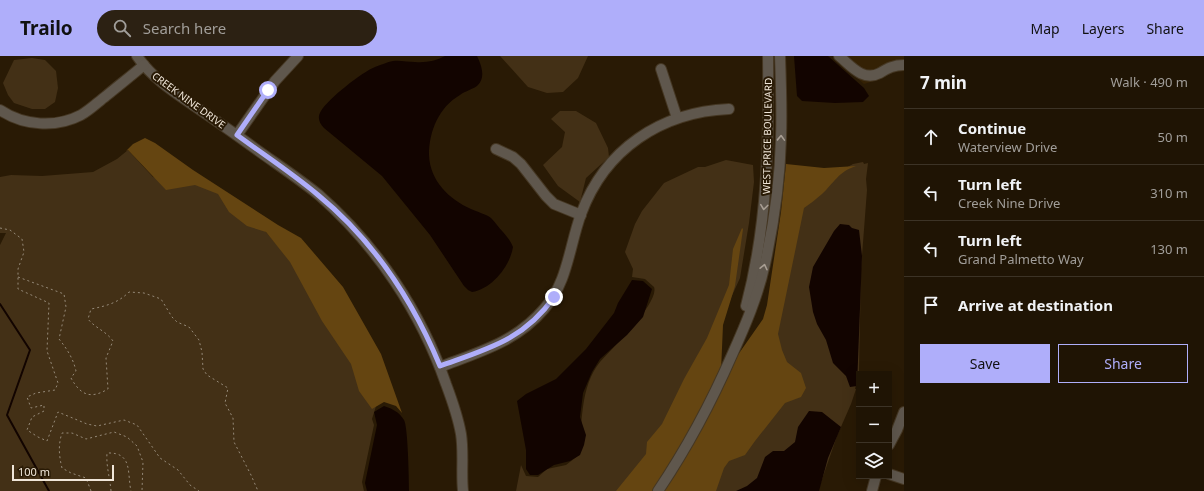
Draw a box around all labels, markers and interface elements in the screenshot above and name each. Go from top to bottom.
search box [97,10,377,46]
text: Trailo [20,15,73,41]
icon: search [111,17,133,39]
text: Search here [143,18,226,38]
text: Map [1031,19,1060,38]
text: Layers [1082,19,1124,38]
text: Share [1146,19,1184,38]
street label: CREEK NINE DRIVE [149,69,229,131]
text: 7 min [920,71,967,94]
text: Walk · 490 m [1110,73,1188,91]
street label: WEST PRICE BOULEVARD [759,78,775,194]
route start [259,81,277,99]
text: Continue [958,118,1026,138]
icon: ahead [920,126,942,148]
text: 50 m [1158,128,1188,146]
one-way arrow [777,135,785,141]
text: Waterview Drive [958,138,1057,156]
text: Turn left [958,174,1022,194]
icon: left [920,182,942,204]
text: 310 m [1150,184,1188,202]
text: Creek Nine Drive [958,194,1060,212]
one-way arrow [760,204,769,210]
text: Turn left [958,230,1022,250]
icon: left [920,238,942,260]
text: 130 m [1150,240,1188,258]
text: Grand Palmetto Way [958,250,1084,268]
one-way arrow [760,263,768,270]
route end [545,288,563,306]
icon: arrive [920,294,942,316]
text: Arrive at destination [958,295,1113,315]
button: Save [920,344,1050,383]
button: Share [1058,344,1188,383]
map controls [856,371,892,479]
button: + [856,371,892,407]
button: − [856,407,892,443]
button: layers [856,443,892,479]
scale bar [12,463,114,482]
text: 100 m [18,464,50,479]

